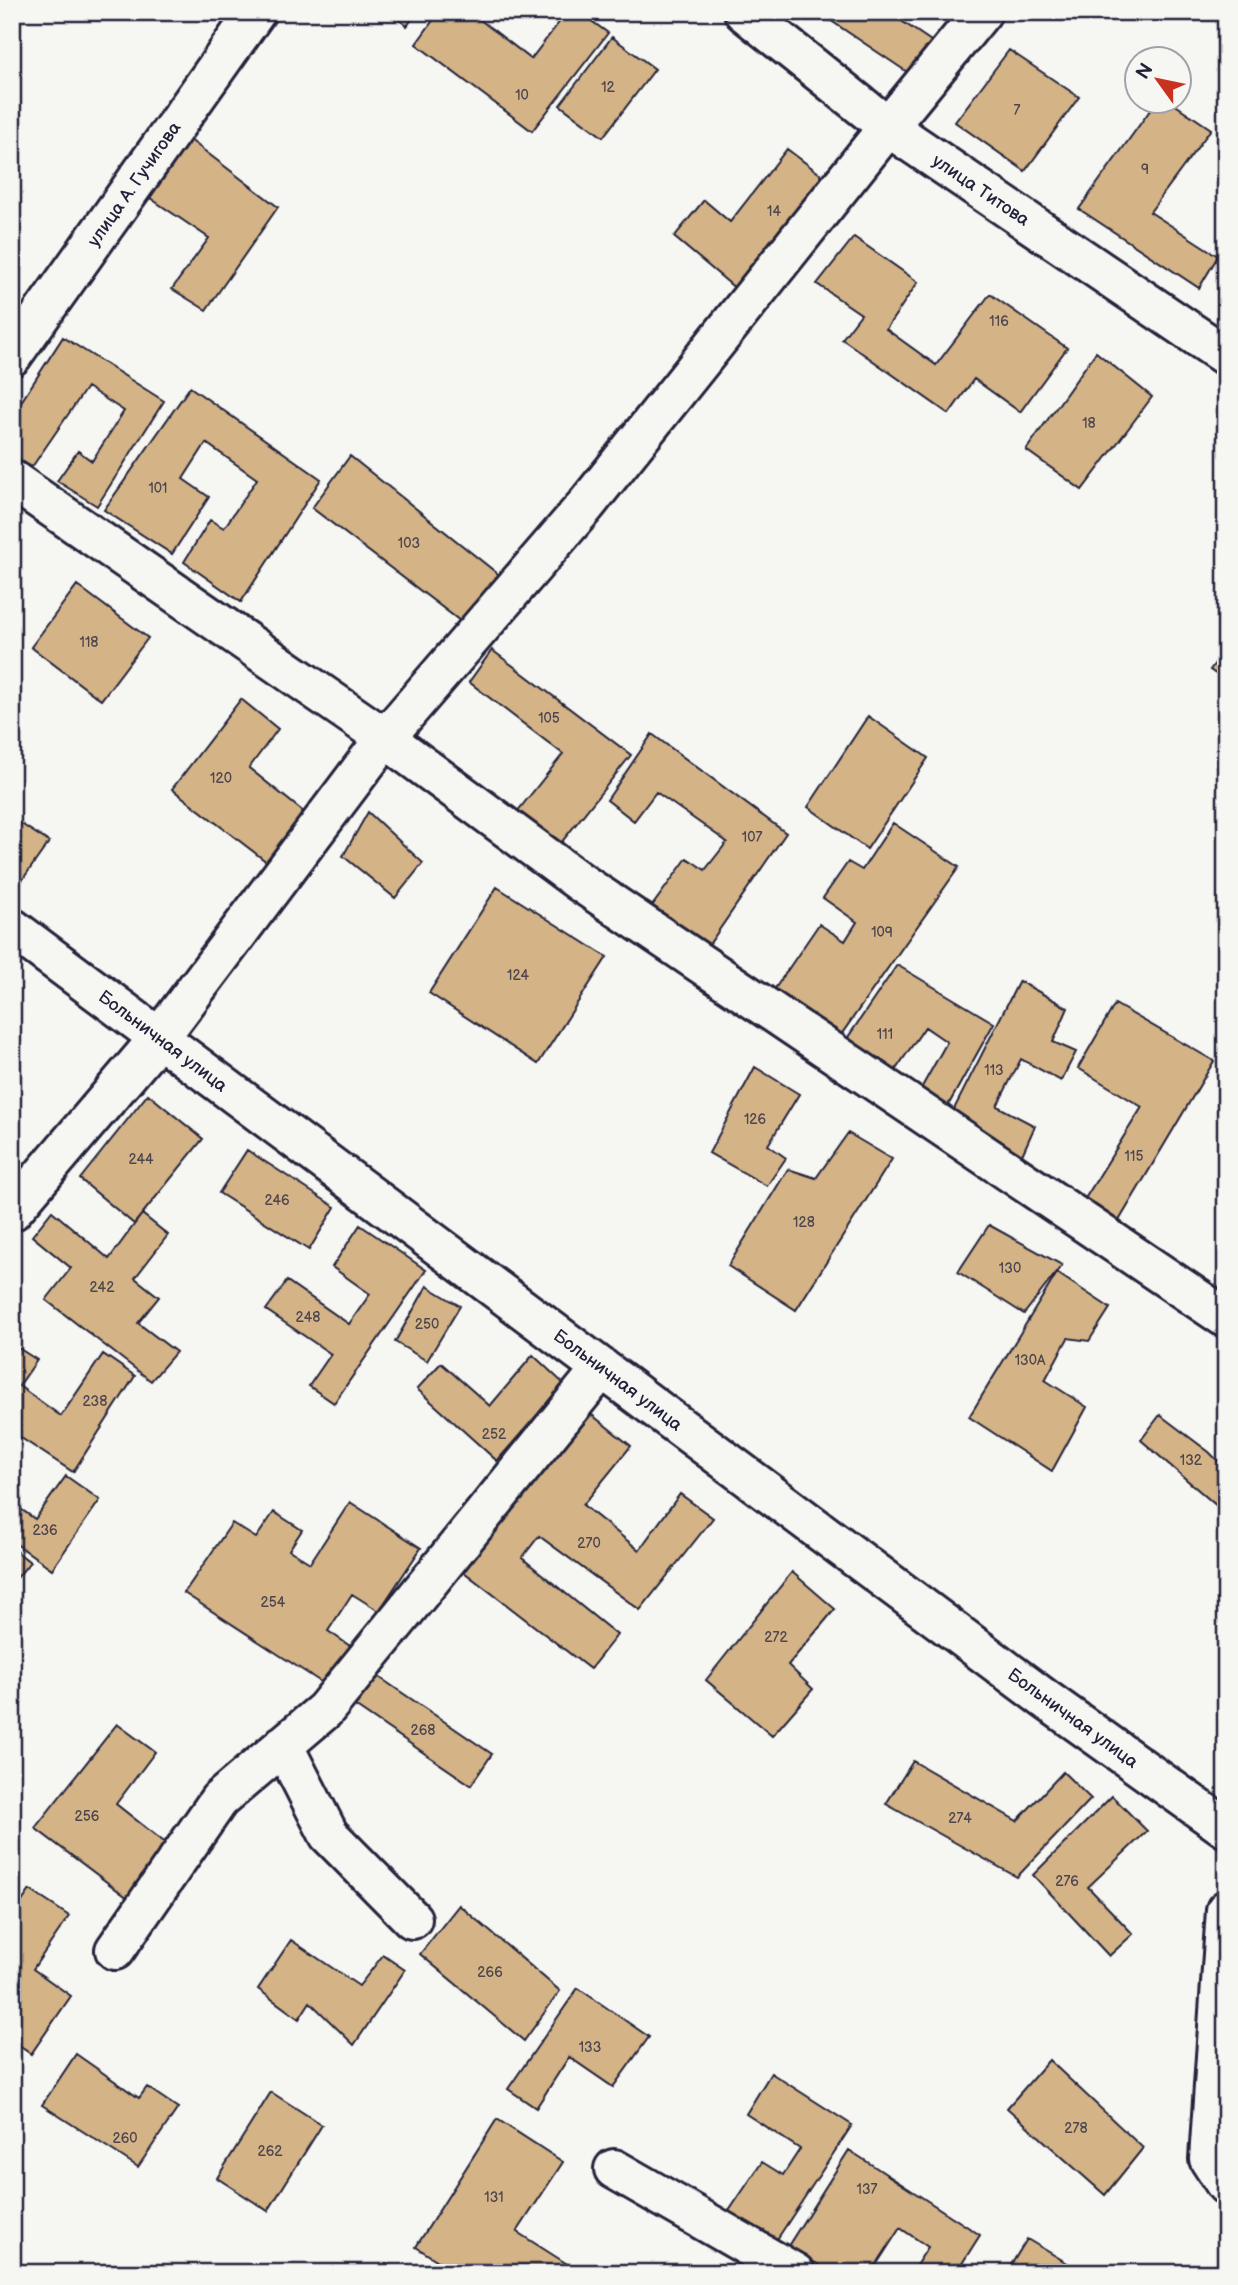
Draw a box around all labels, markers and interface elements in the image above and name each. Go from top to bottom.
north arrow [1122,46,1192,116]
text: N [1131,59,1159,84]
house number: 12 [601,79,616,96]
house number: 10 [515,87,529,104]
house number: 7 [1014,102,1021,119]
street label: улица А. Гучигова [83,118,186,251]
street label: улица Титова [928,150,1034,231]
house number: 9 [1141,161,1149,178]
house number: 14 [767,203,781,220]
house number: 116 [989,313,1009,330]
house number: 18 [1082,415,1096,432]
house number: 101 [148,480,168,497]
house number: 103 [398,535,420,552]
house number: 118 [80,634,99,651]
house number: 105 [538,710,560,727]
house number: 120 [210,770,232,787]
house number: 107 [742,829,762,846]
house number: 109 [871,924,893,941]
house number: 124 [507,967,529,984]
street label: Больничная улица [94,986,232,1097]
house number: 111 [877,1026,893,1043]
house number: 113 [984,1062,1004,1079]
house number: 126 [744,1111,767,1128]
house number: 115 [1125,1148,1143,1165]
house number: 244 [128,1151,154,1168]
house number: 246 [264,1192,290,1209]
house number: 128 [793,1214,815,1231]
house number: 130 [999,1260,1021,1277]
house number: 242 [90,1279,115,1296]
house number: 248 [296,1309,320,1326]
house number: 250 [415,1316,439,1333]
street label: Больничная улица [549,1325,687,1436]
house number: 130А [1015,1352,1046,1369]
house number: 238 [83,1393,107,1410]
house number: 252 [482,1426,507,1443]
house number: 132 [1180,1452,1203,1469]
house number: 236 [32,1522,58,1539]
house number: 270 [577,1535,601,1552]
house number: 254 [261,1594,286,1611]
house number: 272 [764,1629,788,1646]
street label: Больничная улица [1003,1664,1142,1773]
house number: 268 [411,1722,435,1739]
house number: 256 [75,1808,100,1825]
house number: 274 [948,1810,972,1827]
house number: 276 [1055,1873,1079,1890]
house number: 266 [477,1964,503,1981]
house number: 133 [579,2039,601,2056]
house number: 278 [1064,2120,1088,2137]
house number: 260 [112,2130,138,2147]
house number: 262 [257,2143,283,2160]
house number: 137 [857,2181,878,2198]
house number: 131 [484,2189,504,2206]

